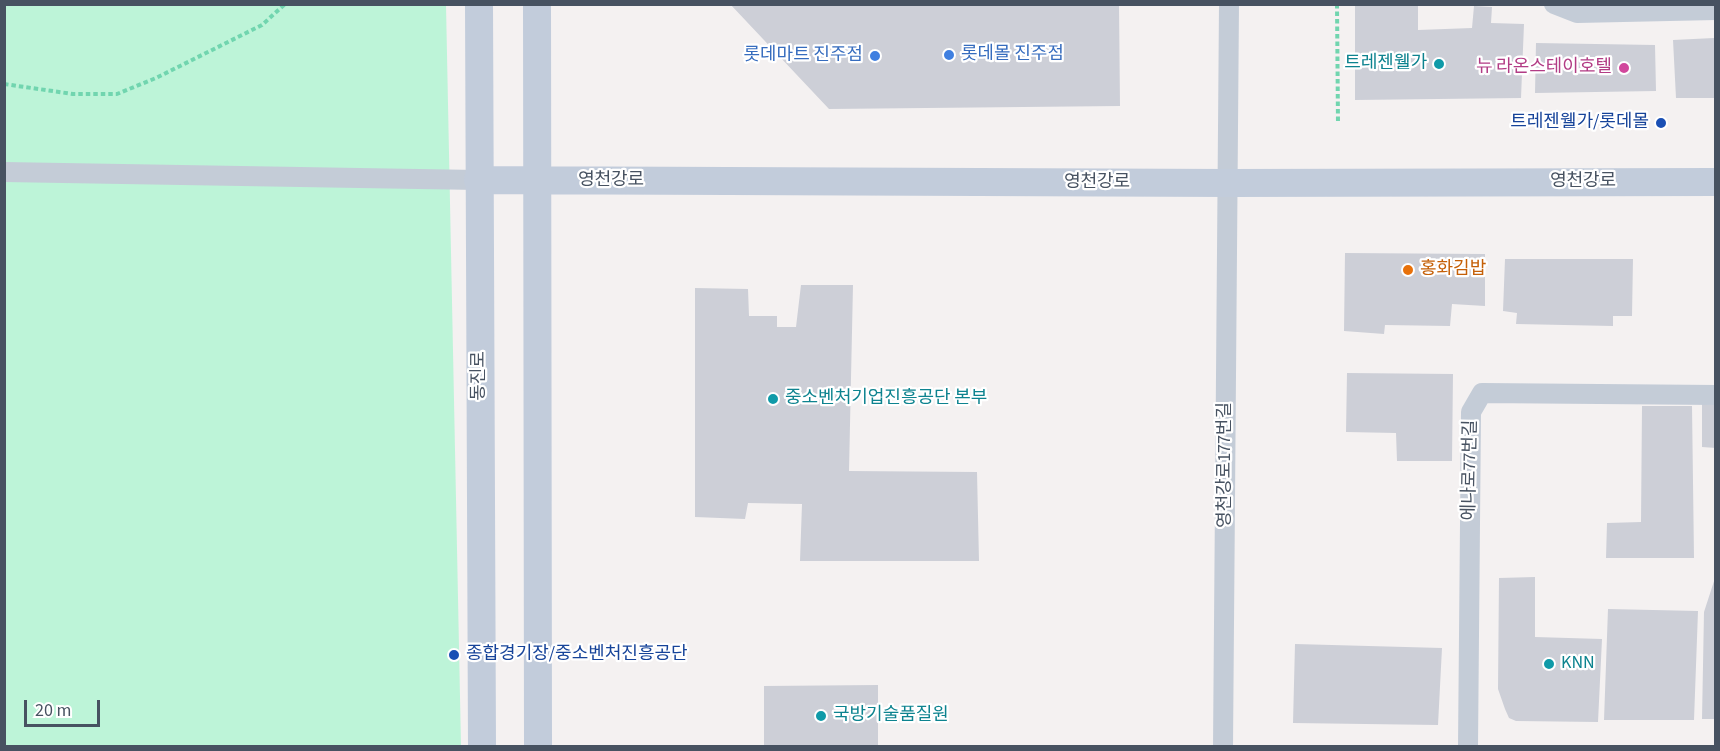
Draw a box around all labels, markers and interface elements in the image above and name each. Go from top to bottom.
place label: 롯데몰 진주점 [961,44,1064,66]
place label: 롯데마트 진주점 [743,45,863,67]
marker: 롯데몰 진주점 [942,48,956,62]
marker: 롯데마트 진주점 [868,49,882,63]
place label: 트레젠웰가 [1344,53,1427,75]
marker: 트레젠웰가 [1432,57,1446,71]
place label: 뉴 라온스테이호텔 [1476,57,1612,79]
marker: 뉴 라온스테이호텔 [1617,61,1631,75]
place label: 트레젠웰가/롯데몰 [1510,112,1649,134]
marker: 트레젠웰가/롯데몰 [1654,116,1668,130]
street label: 영천강로 [578,170,644,192]
street label: 영천강로 [1550,171,1616,193]
street label: 영천강로 [1064,172,1130,194]
place label: 홍화김밥 [1420,259,1486,281]
marker: 홍화김밥 [1401,263,1415,277]
street label: 동진로 [469,351,491,401]
place label: 중소벤처기업진흥공단 본부 [785,388,987,410]
marker: 중소벤처기업진흥공단 본부 [766,392,780,406]
street label: 영천강로177번길 [1215,402,1237,528]
street label: 에나로77번길 [1459,419,1483,521]
place label: 종합경기장/중소벤처진흥공단 [466,644,688,666]
marker: 종합경기장/중소벤처진흥공단 [447,648,461,662]
place label: KNN [1561,653,1595,675]
marker: KNN [1542,657,1556,671]
scale bar [27,688,104,726]
text: 20 m [35,698,71,723]
place label: 국방기술품질원 [833,705,949,727]
marker: 국방기술품질원 [814,709,828,723]

